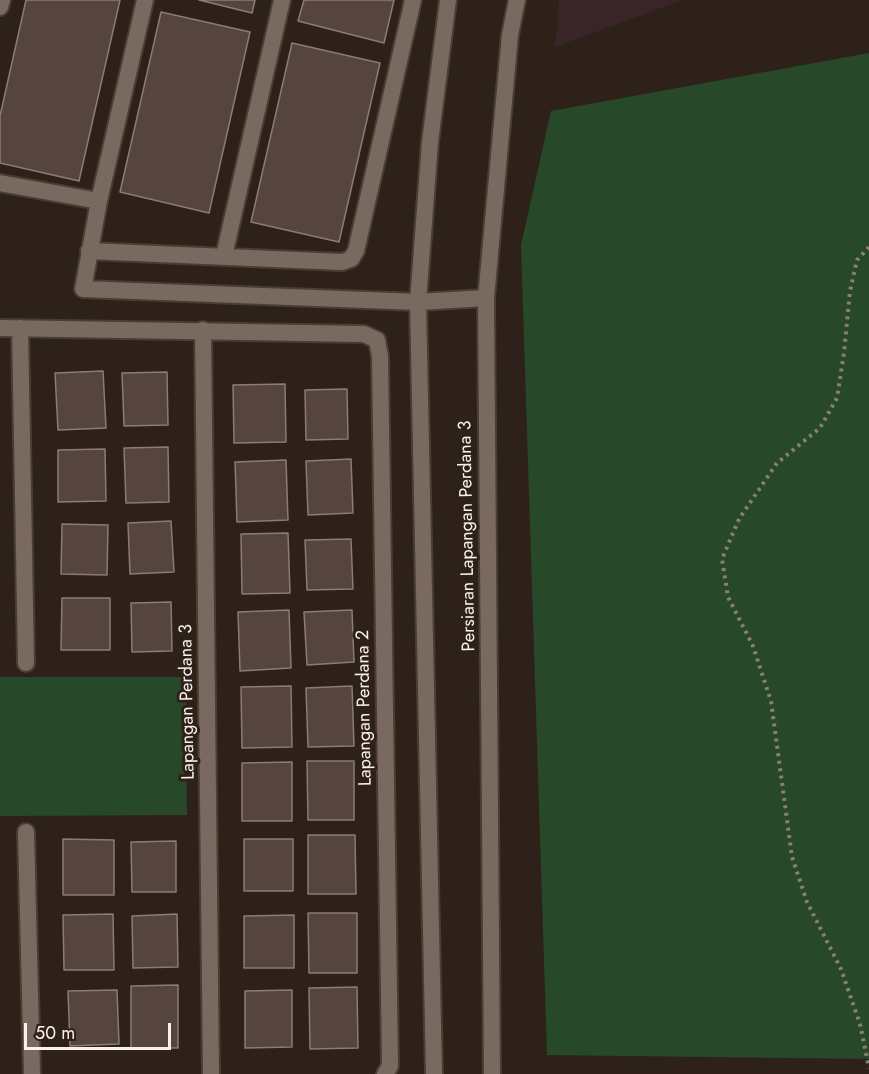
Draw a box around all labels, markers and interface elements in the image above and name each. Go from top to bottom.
street label: Persiaran Lapangan Perdana 3 [455,420,481,652]
street label: Lapangan Perdana 3 [176,624,200,780]
street label: Lapangan Perdana 2 [353,630,377,786]
scale bar [27,1011,174,1049]
text: 50 m [35,1020,75,1046]

